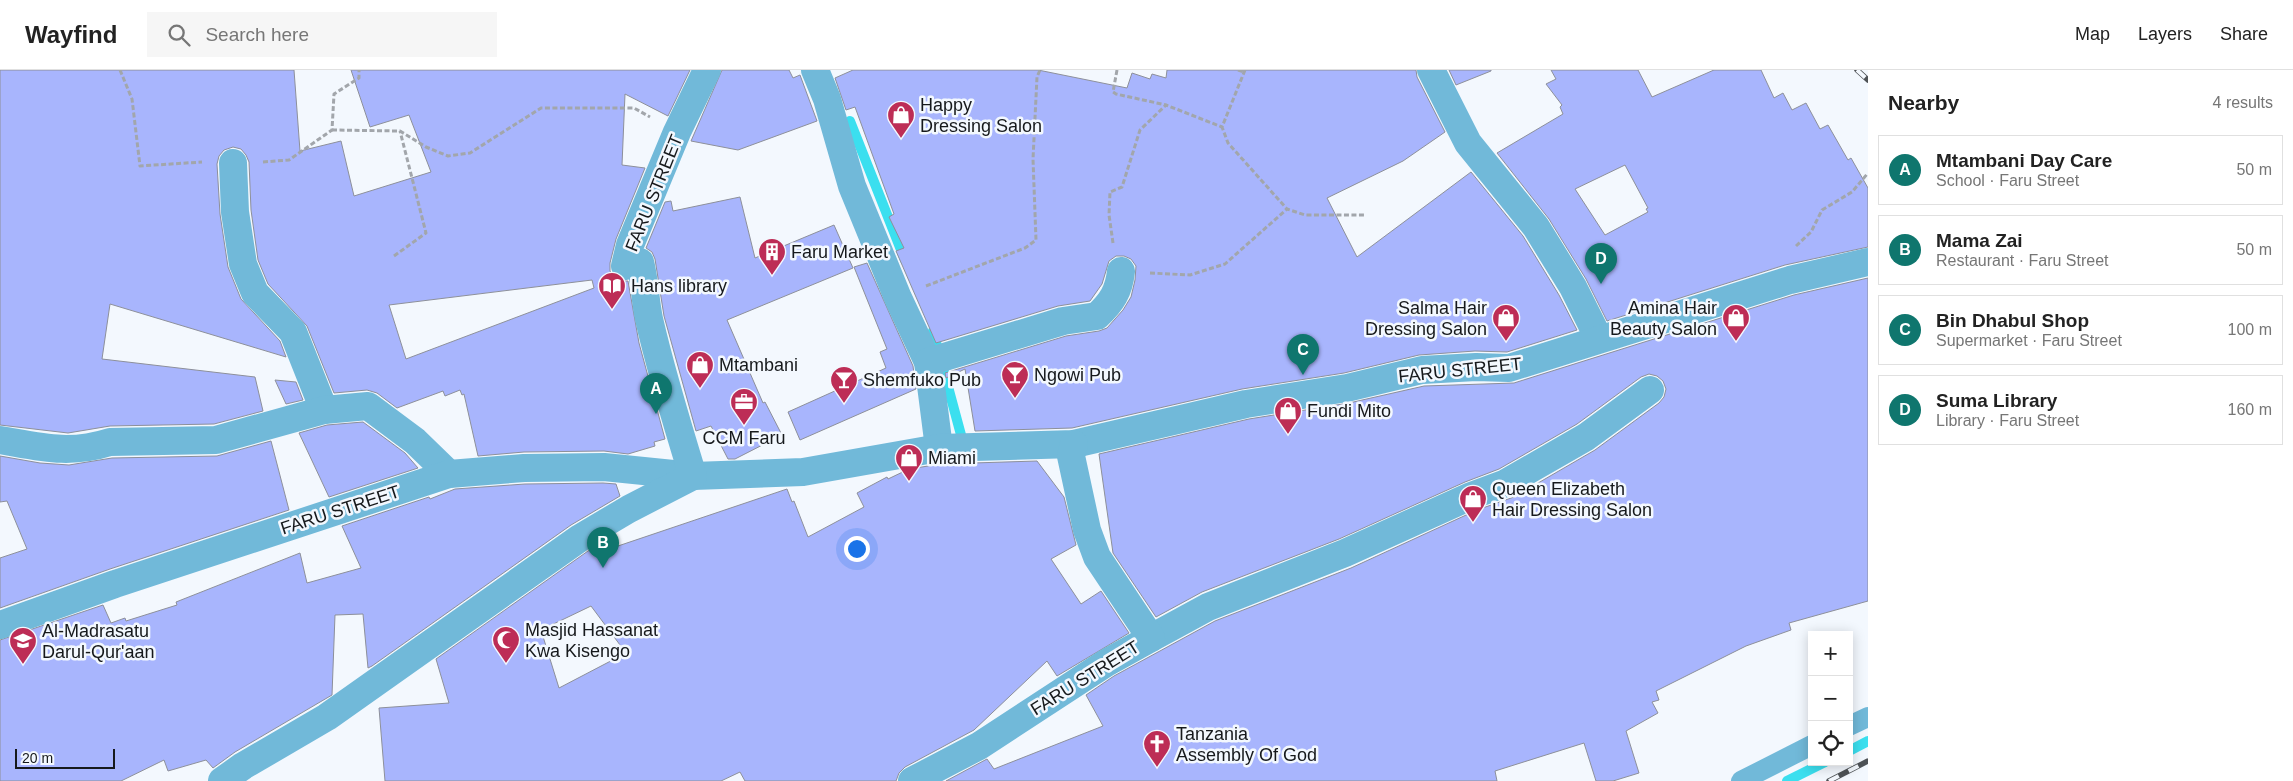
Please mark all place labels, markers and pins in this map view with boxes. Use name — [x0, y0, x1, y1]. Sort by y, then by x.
place label: Happy Dressing Salon — [920, 95, 1042, 136]
shop icon: Happy Dressing Salon — [886, 100, 916, 139]
building icon: Faru Market — [757, 237, 787, 276]
place label: Faru Market — [791, 242, 888, 262]
pin: D — [1585, 243, 1617, 284]
library icon: Hans library — [597, 271, 627, 310]
place label: Hans library — [631, 276, 727, 296]
place label: Salma Hair Dressing Salon — [1365, 298, 1487, 339]
place label: Amina Hair Beauty Salon — [1610, 298, 1717, 339]
shop icon: Salma Hair Dressing Salon — [1491, 303, 1521, 342]
shop icon: Amina Hair Beauty Salon — [1721, 303, 1751, 342]
pin: C — [1287, 334, 1319, 375]
shop icon: Mtambani — [685, 350, 715, 389]
place label: Mtambani — [719, 355, 798, 375]
bar icon: Ngowi Pub — [1000, 360, 1030, 399]
bar icon: Shemfuko Pub — [829, 365, 859, 404]
place label: Ngowi Pub — [1034, 365, 1121, 385]
place label: Shemfuko Pub — [863, 370, 981, 390]
pin: A — [640, 373, 672, 414]
office icon: CCM Faru — [729, 387, 759, 426]
shop icon: Fundi Mito — [1273, 396, 1303, 435]
place label: Fundi Mito — [1307, 401, 1391, 421]
place label: CCM Faru — [702, 428, 786, 448]
shop icon: Miami — [894, 443, 924, 482]
place label: Miami — [928, 448, 976, 468]
place label: Queen Elizabeth Hair Dressing Salon — [1492, 479, 1652, 520]
shop icon: Queen Elizabeth Hair Dressing Salon — [1458, 484, 1488, 523]
pin: B — [587, 527, 619, 568]
place label: Masjid Hassanat Kwa Kisengo — [525, 620, 658, 661]
place label: Al-Madrasatu Darul-Qur'aan — [42, 621, 154, 662]
mosque icon: Masjid Hassanat Kwa Kisengo — [491, 625, 521, 664]
school or university icon: Al-Madrasatu Darul-Qur'aan — [8, 626, 38, 665]
place label: Tanzania Assembly Of God — [1176, 724, 1317, 765]
church icon: Tanzania Assembly Of God — [1142, 729, 1172, 768]

